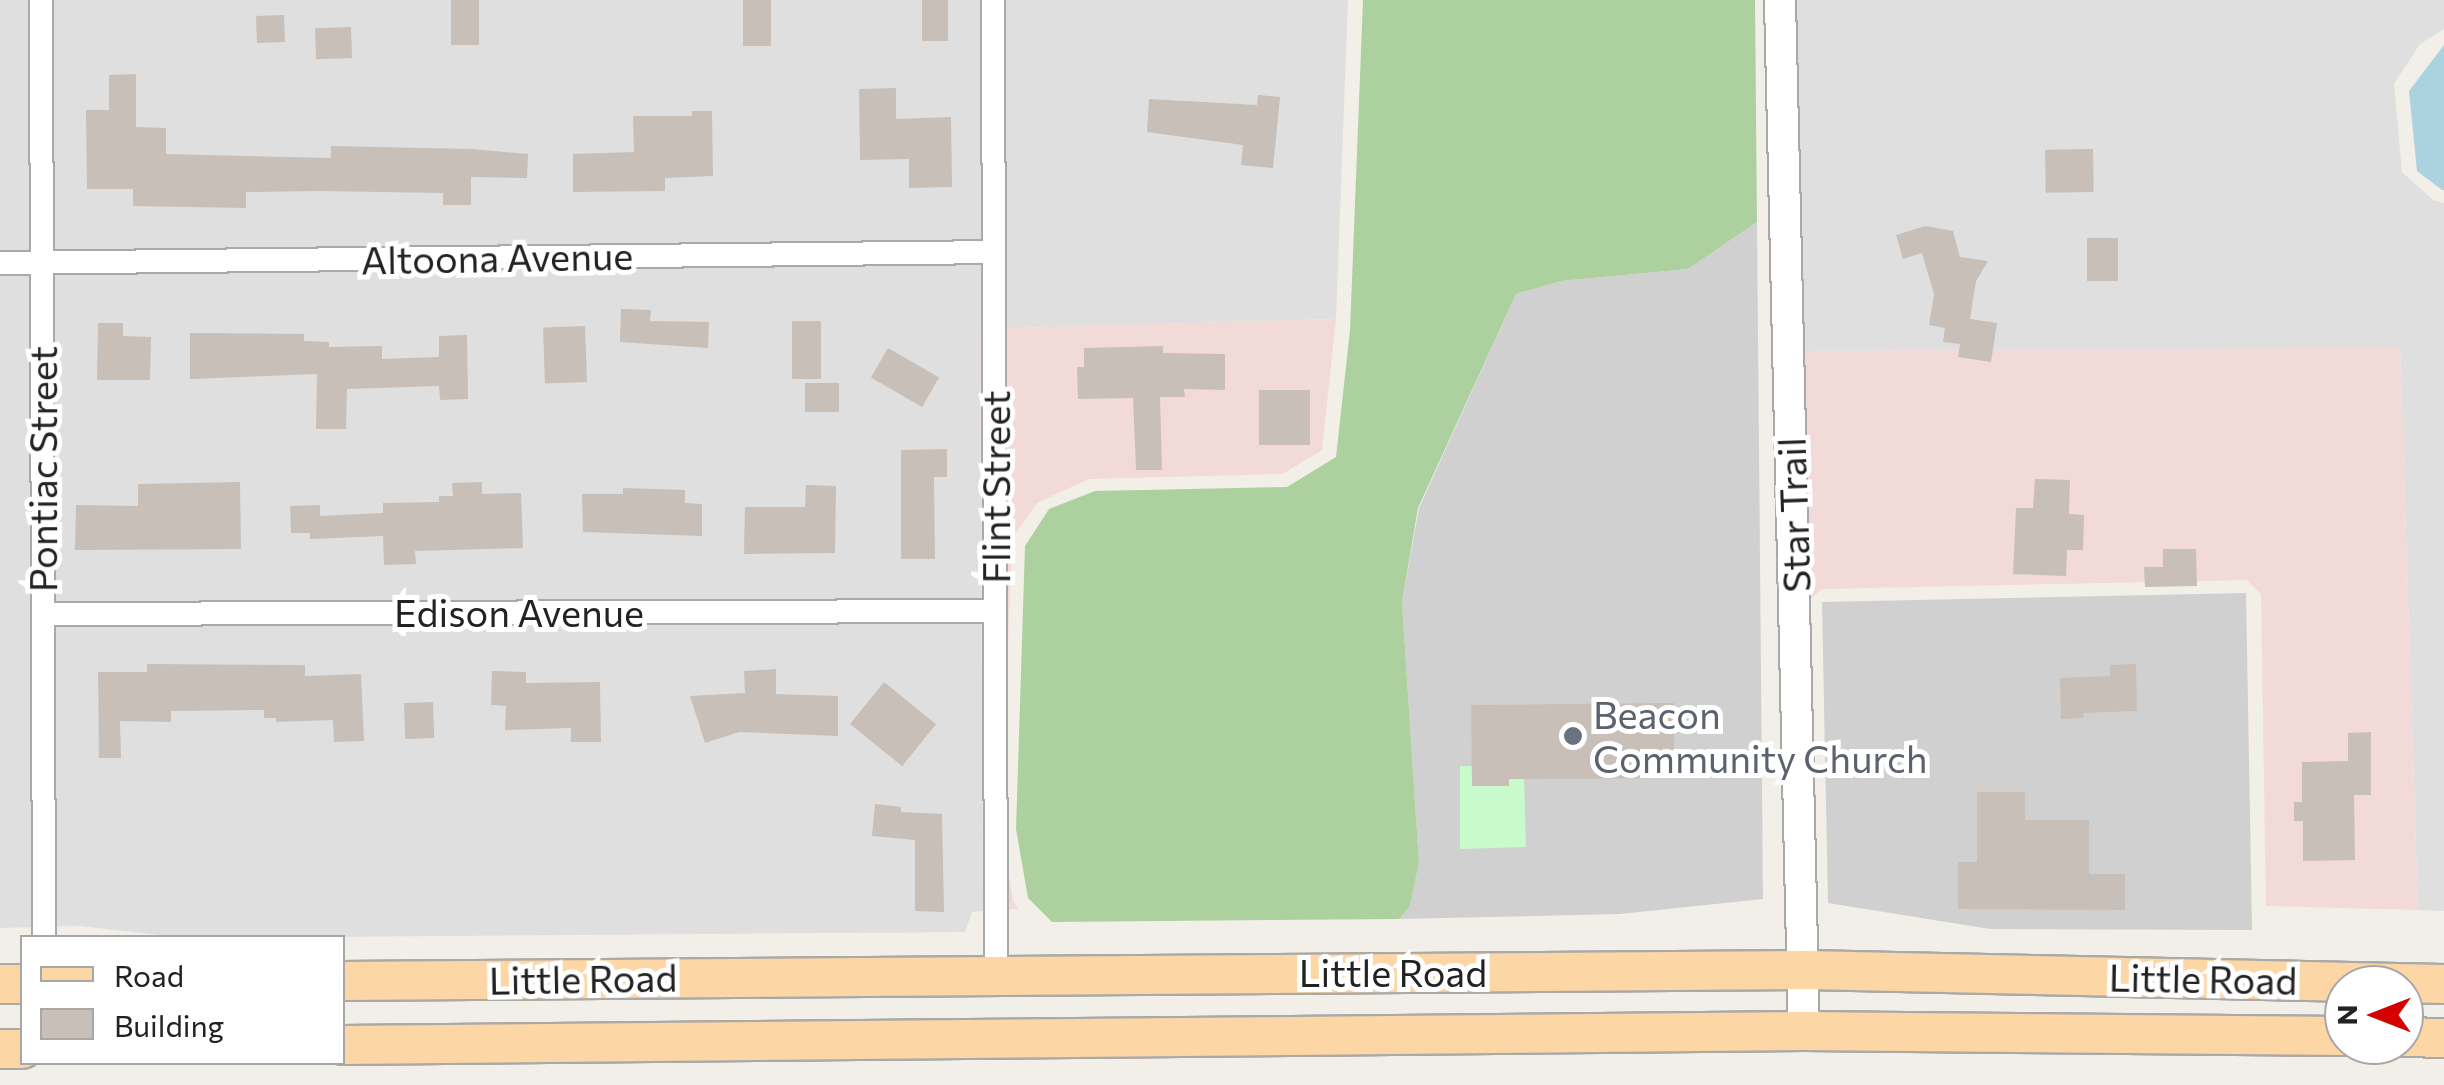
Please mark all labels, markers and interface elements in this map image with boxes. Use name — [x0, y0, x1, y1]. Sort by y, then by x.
street label: Altoona Avenue — [361, 232, 633, 282]
street label: Pontiac Street — [19, 346, 65, 592]
street label: Flint Street — [972, 390, 1018, 584]
street label: Star Trail — [1768, 437, 1818, 593]
street label: Edison Avenue — [394, 589, 644, 635]
place label: Beacon Community Church — [1593, 691, 1927, 781]
marker: Beacon Community Church — [1562, 725, 1584, 747]
legend — [20, 935, 345, 1065]
street label: Little Road — [1299, 949, 1487, 995]
street label: Little Road — [488, 954, 678, 1002]
street label: Little Road — [2108, 954, 2298, 1002]
text: Road — [114, 956, 184, 993]
north arrow — [2324, 965, 2424, 1065]
text: N — [2329, 1005, 2363, 1026]
text: Building — [114, 1006, 224, 1043]

